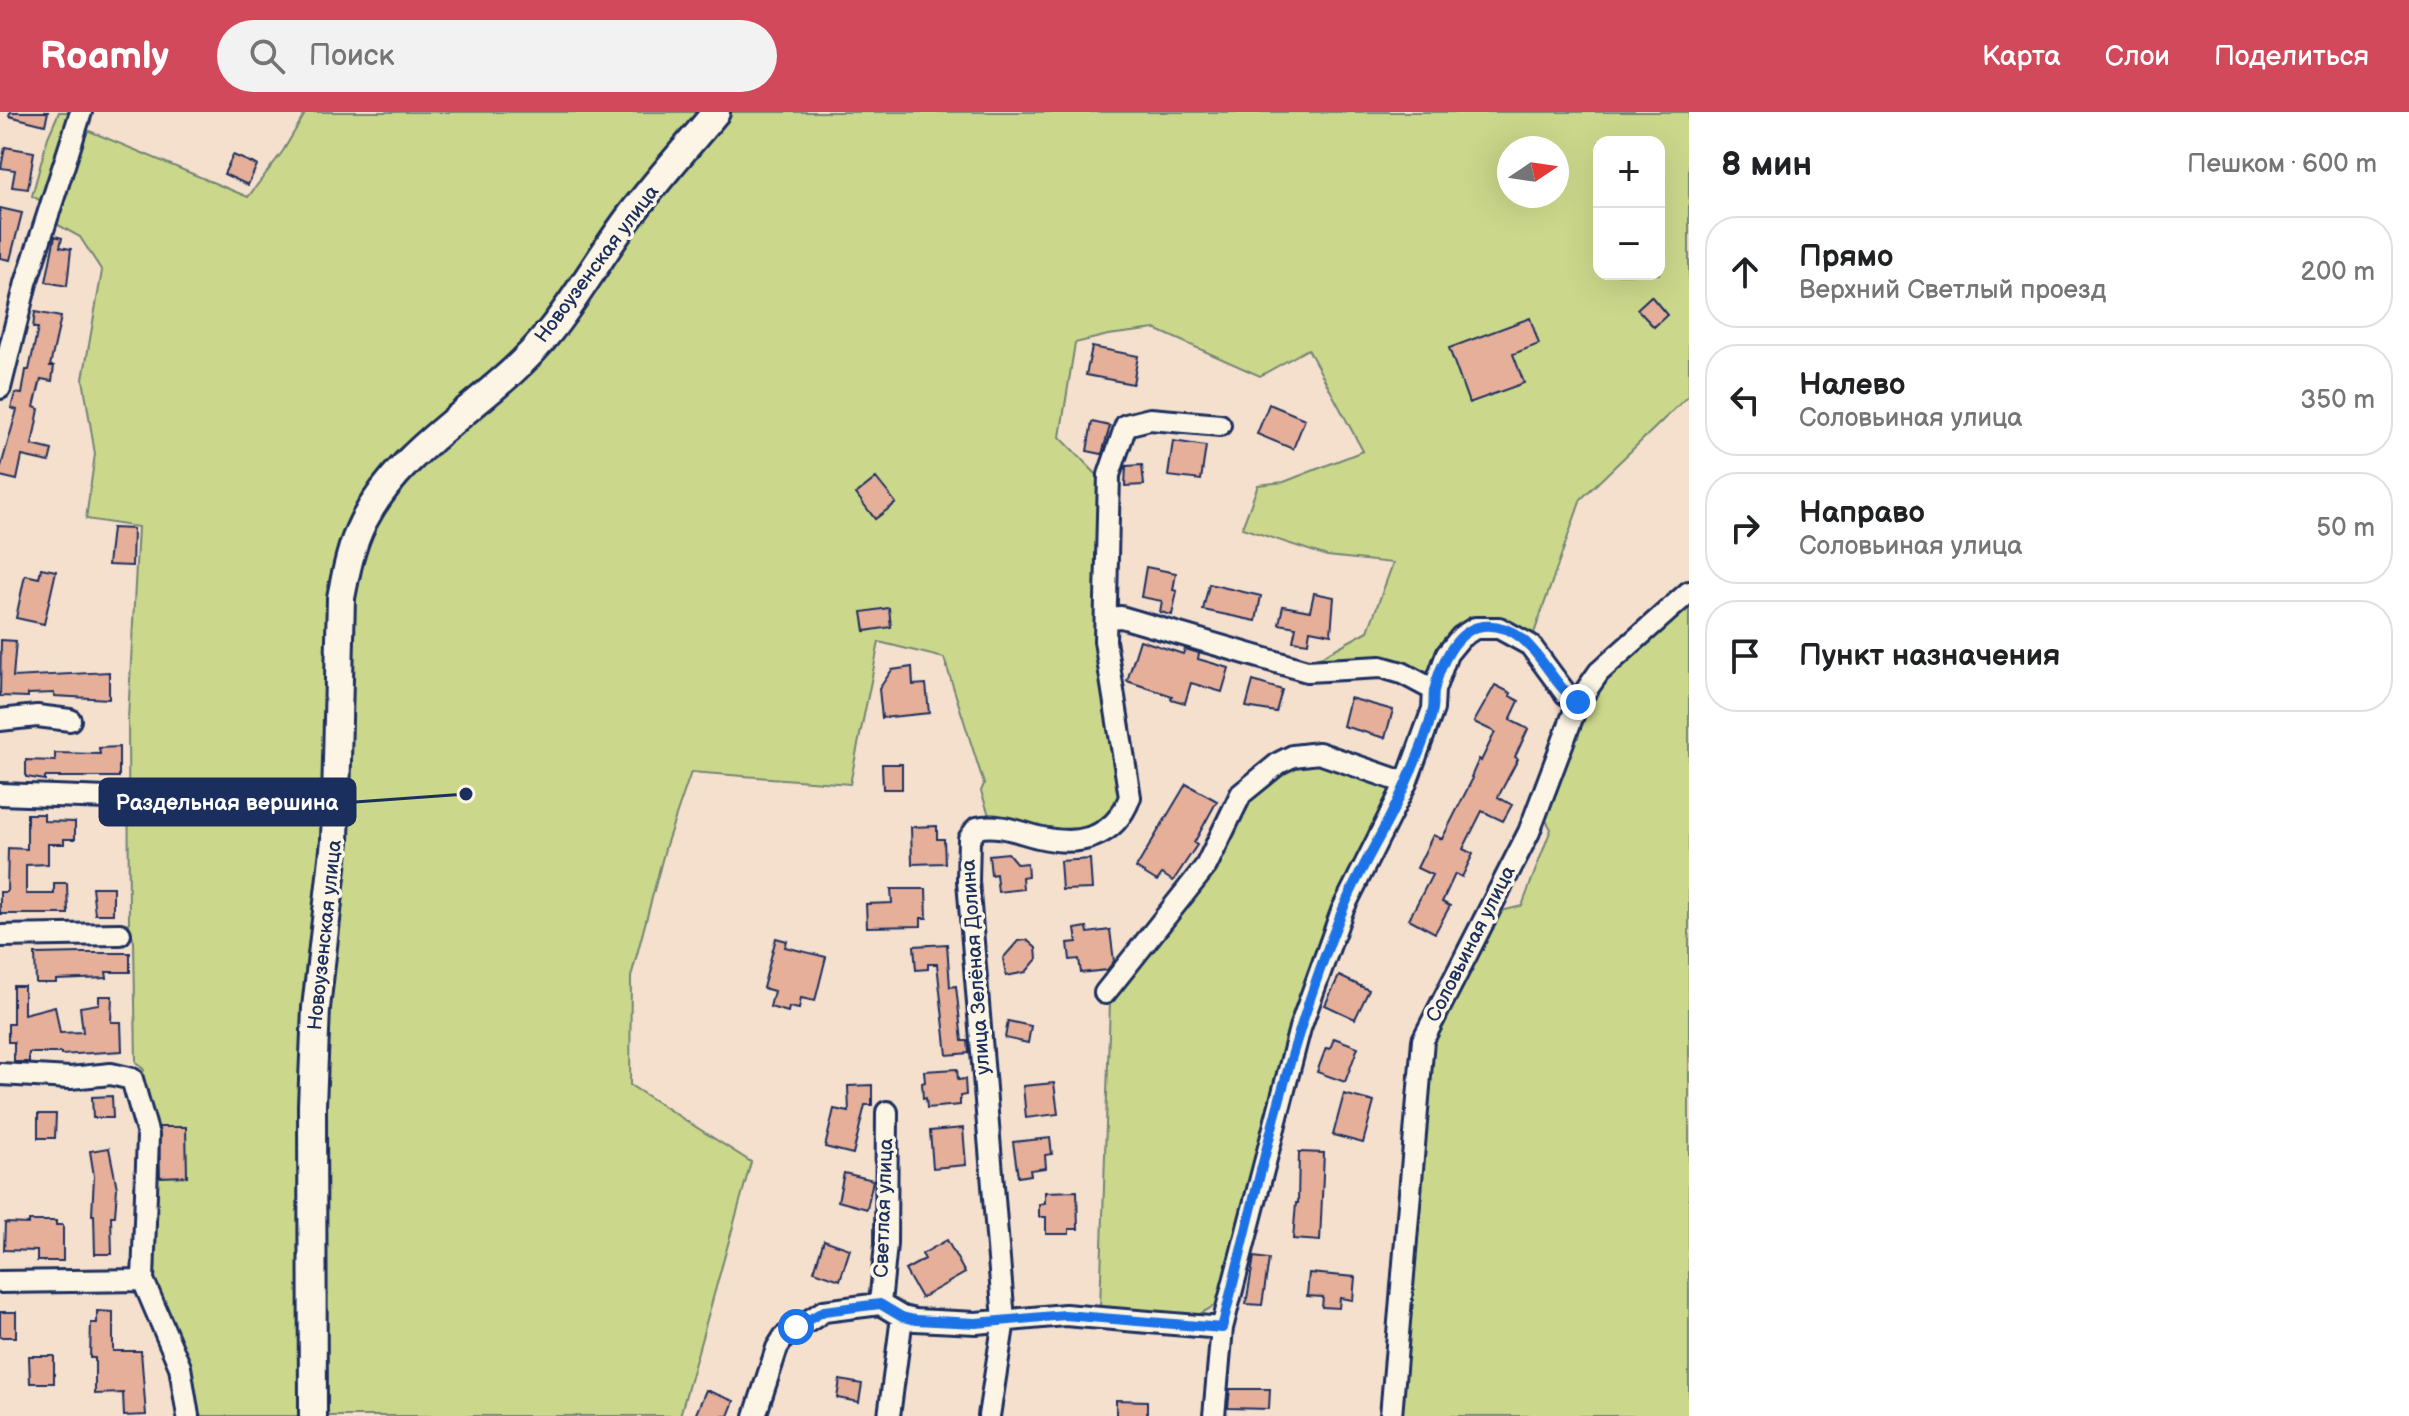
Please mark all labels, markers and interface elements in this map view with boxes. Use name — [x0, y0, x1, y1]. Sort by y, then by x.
search box — [217, 20, 777, 92]
text: Roamly — [40, 34, 169, 79]
icon: search — [245, 34, 289, 78]
text: Поиск — [309, 38, 394, 74]
text: Карта — [1982, 40, 2061, 73]
text: Слои — [2105, 40, 2170, 73]
text: Поделиться — [2214, 40, 2369, 73]
north arrow — [1497, 136, 1569, 208]
map controls — [1593, 136, 1665, 280]
button: + — [1593, 136, 1665, 208]
text: 8 мин — [1721, 144, 1812, 185]
text: Пешком · 600 m — [2187, 149, 2377, 180]
street label: Новоузенская улица — [530, 180, 664, 348]
button: − — [1593, 208, 1665, 280]
text: Прямо — [1799, 239, 1893, 275]
icon: ahead — [1723, 250, 1767, 294]
text: 200 m — [2301, 257, 2375, 288]
text: Верхний Светлый проезд — [1799, 275, 2106, 306]
text: Налево — [1799, 367, 1905, 403]
icon: left — [1723, 378, 1767, 422]
text: 350 m — [2300, 385, 2375, 416]
text: Соловьиная улица — [1799, 403, 2023, 434]
text: Направо — [1799, 495, 1925, 531]
icon: right — [1723, 506, 1767, 550]
text: 50 m — [2316, 513, 2375, 544]
text: Соловьиная улица — [1799, 531, 2023, 562]
icon: arrive — [1723, 634, 1767, 678]
text: Пункт назначения — [1799, 638, 2060, 674]
route end — [1560, 684, 1596, 720]
callout: Раздельная вершина — [100, 779, 355, 825]
text: Раздельная вершина — [116, 790, 339, 817]
street label: Новоузенская улица — [303, 838, 347, 1031]
street label: улица Зелёная Долина — [956, 858, 995, 1075]
street label: Соловьиная улица — [1421, 862, 1521, 1026]
street label: Светлая улица — [870, 1138, 898, 1278]
route start — [778, 1309, 814, 1345]

